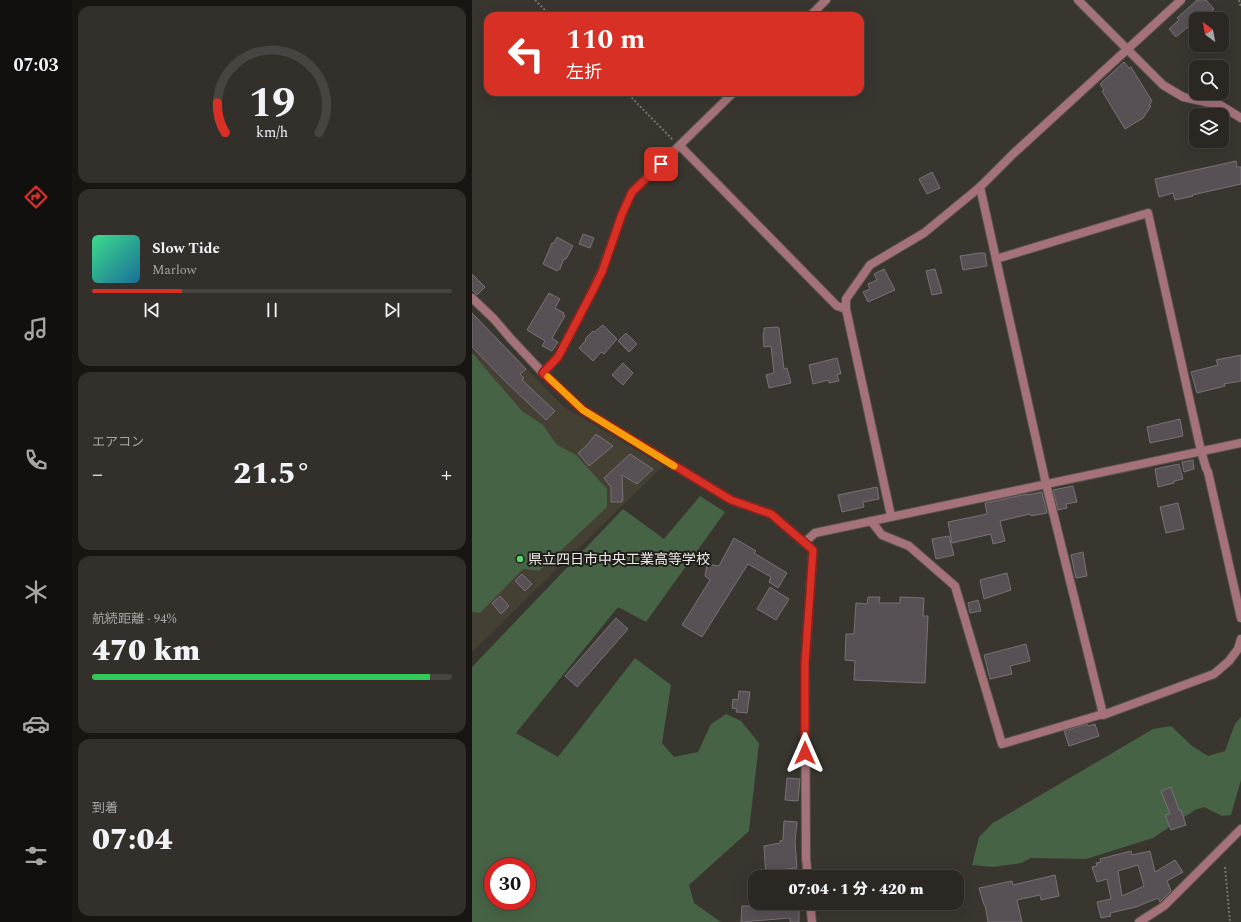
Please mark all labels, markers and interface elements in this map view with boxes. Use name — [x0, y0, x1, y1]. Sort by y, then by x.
north arrow — [1189, 12, 1229, 52]
map controls — [1189, 12, 1229, 148]
text: 110 m — [566, 18, 645, 61]
icon: left — [500, 28, 552, 80]
text: 07:03 — [13, 52, 59, 79]
text: 左折 — [566, 59, 602, 86]
button: search — [1189, 60, 1229, 100]
text: 19 — [249, 71, 295, 134]
button: layers — [1189, 108, 1229, 148]
text: km/h — [256, 121, 288, 143]
pin — [644, 147, 678, 181]
icon: arrive — [650, 153, 672, 175]
icon: directions — [22, 183, 50, 211]
text: Slow Tide — [152, 237, 220, 260]
text: Marlow — [152, 260, 197, 280]
icon: previous — [141, 299, 163, 321]
icon: pause — [261, 299, 283, 321]
icon: next — [381, 299, 403, 321]
icon: music — [22, 315, 50, 343]
text: エアコン — [92, 432, 144, 452]
icon: phone — [22, 446, 50, 474]
text: 21.5° — [233, 451, 311, 497]
text: − — [92, 458, 103, 491]
text: + — [441, 458, 452, 491]
place label: 県立四日市中央工業高等学校 — [528, 549, 710, 570]
marker: 県立四日市中央工業高等学校 — [515, 554, 525, 564]
icon: climate — [22, 578, 50, 606]
text: 航続距離 · 94% — [92, 609, 177, 629]
text: 470 km — [92, 628, 200, 674]
icon: car — [22, 710, 50, 738]
position arrow — [784, 732, 826, 774]
text: 到着 — [92, 798, 118, 818]
text: 07:04 — [92, 817, 172, 863]
icon: filters — [22, 842, 50, 870]
speed limit sign: 30 — [484, 858, 536, 910]
text: 07:04 · 1 分 · 420 m — [788, 878, 924, 901]

